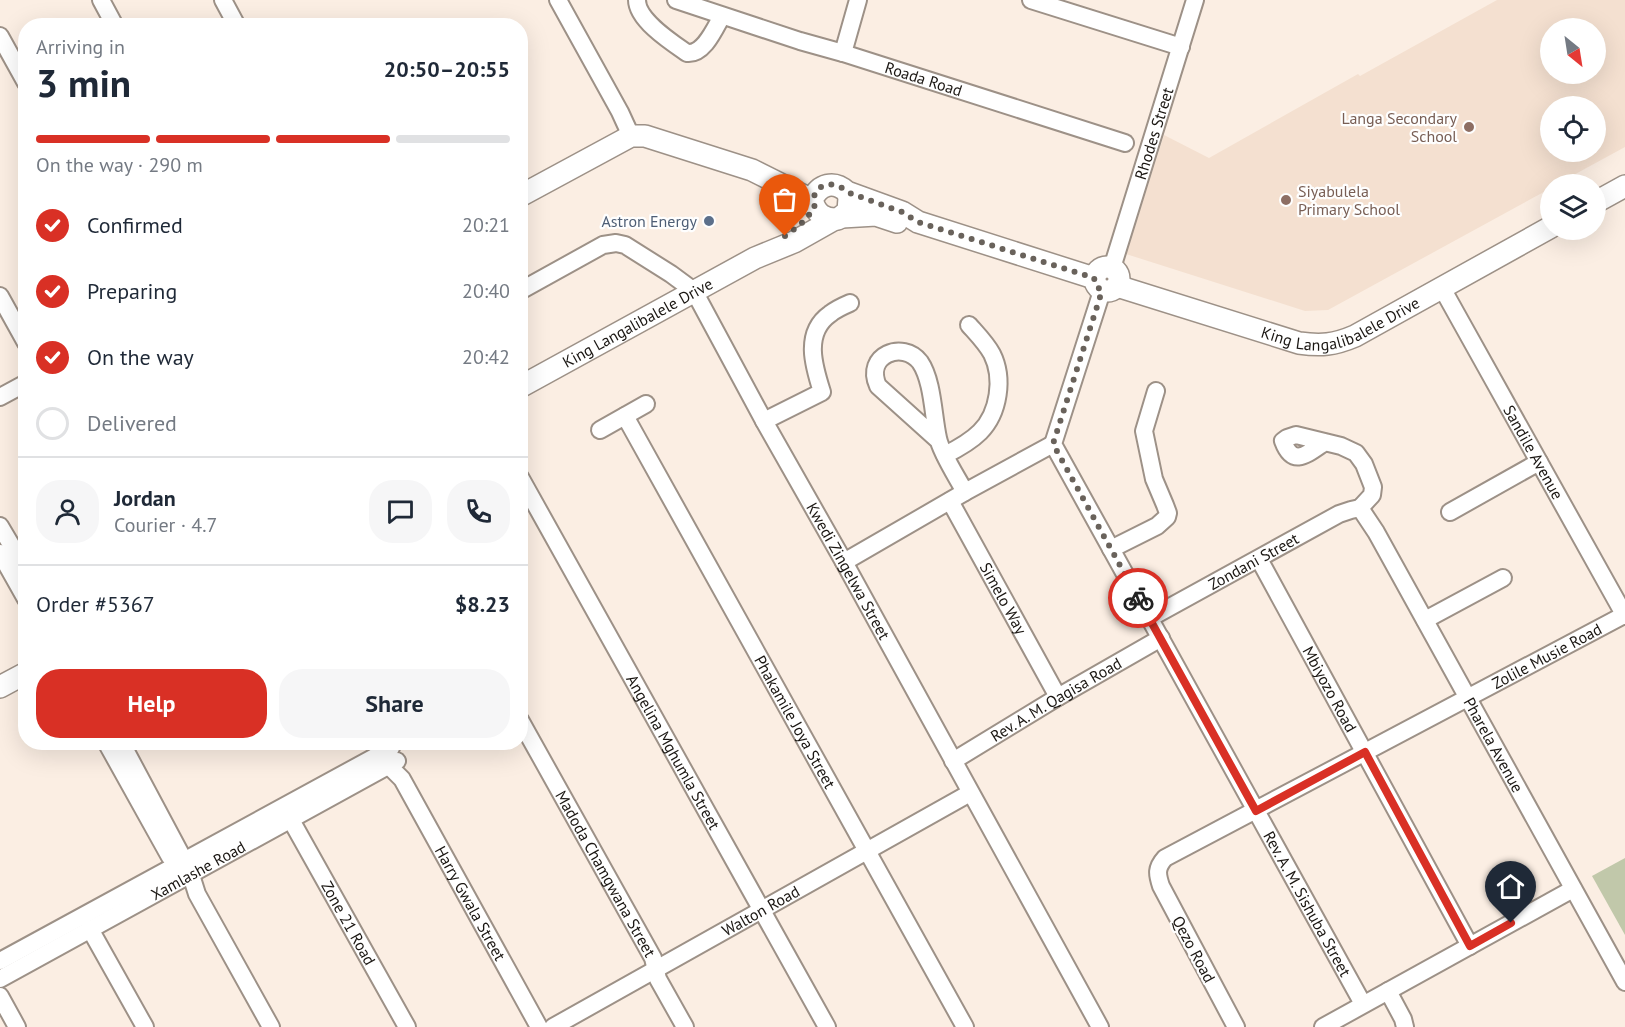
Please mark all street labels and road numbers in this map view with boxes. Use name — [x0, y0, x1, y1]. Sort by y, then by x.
street label: Roada Road — [883, 57, 965, 100]
street label: Rhodes Street — [1130, 84, 1178, 182]
street label: King Langalibalele Drive — [559, 273, 716, 372]
street label: King Langalibalele Drive — [1259, 292, 1423, 355]
street label: Sandile Avenue — [1499, 402, 1568, 503]
street label: Kwedi Zingelwa Street — [802, 499, 895, 643]
street label: Zondani Street — [1205, 528, 1303, 594]
street label: Simelo Way — [976, 559, 1032, 638]
street label: Zolile Musie Road — [1489, 619, 1605, 693]
street label: Mbiyozo Road — [1298, 643, 1361, 735]
street label: Phakamile Joya Street — [750, 652, 841, 792]
street label: Rev. A. M. Qagisa Road — [987, 653, 1125, 746]
street label: Angelina Mghumla Street — [622, 671, 725, 834]
street label: Pharela Avenue — [1459, 694, 1528, 796]
street label: Madoda Chamgwana Street — [551, 787, 661, 961]
street label: Rev. A. M. Sishuba Street — [1259, 827, 1356, 980]
street label: Xamlashe Road — [147, 836, 249, 904]
street label: Harry Gwala Street — [431, 842, 511, 965]
street label: Zone 21 Road — [317, 877, 380, 969]
street label: Walton Road — [718, 881, 803, 940]
street label: Qezo Road — [1168, 912, 1220, 986]

